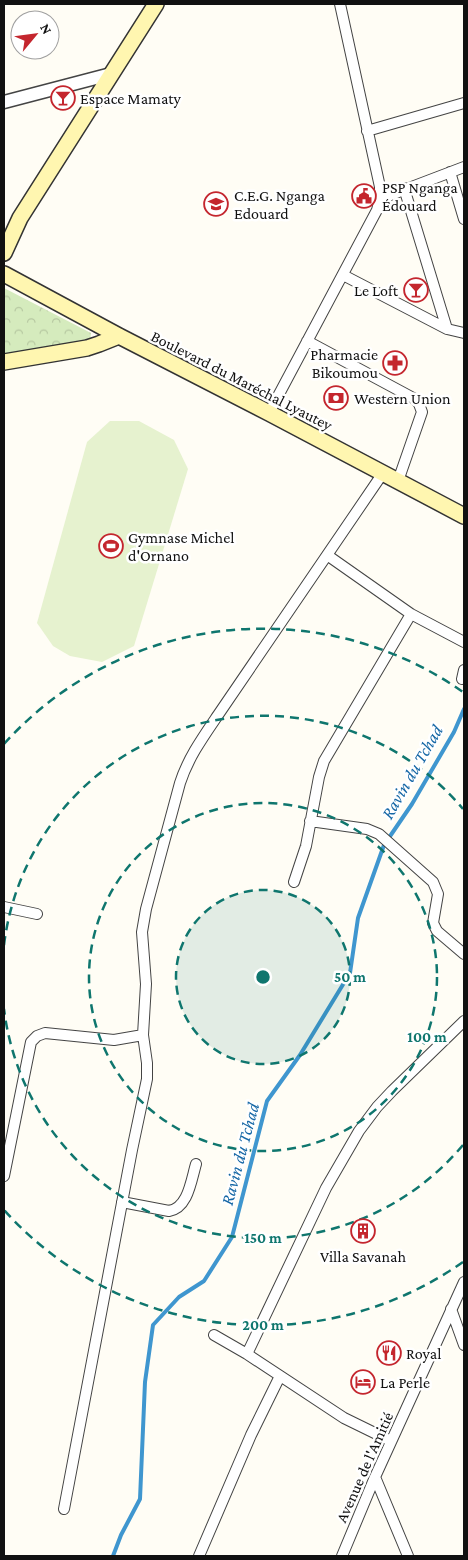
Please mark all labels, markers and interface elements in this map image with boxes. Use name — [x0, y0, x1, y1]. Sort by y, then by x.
north arrow — [10, 10, 60, 60]
text: N — [37, 21, 56, 37]
bar icon: Espace Mamaty — [50, 85, 76, 111]
place label: Espace Mamaty — [80, 90, 182, 108]
place label: PSP Nganga Édouard — [382, 179, 458, 214]
public building icon: PSP Nganga Édouard — [351, 183, 377, 209]
place label: C.E.G. Nganga Edouard — [234, 187, 325, 222]
school or university icon: C.E.G. Nganga Edouard — [203, 191, 229, 217]
bar icon: Le Loft — [403, 277, 429, 303]
place label: Le Loft — [354, 282, 399, 299]
street label: Boulevard du Maréchal Lyautey — [148, 327, 336, 435]
place label: Pharmacie Bikoumou — [310, 346, 379, 381]
pharmacy icon: Pharmacie Bikoumou — [382, 350, 408, 376]
bank icon: Western Union — [323, 385, 349, 411]
place label: Western Union — [354, 390, 451, 407]
place label: Gymnase Michel d'Ornano — [128, 529, 234, 564]
sports icon: Gymnase Michel d'Ornano — [98, 533, 124, 559]
water label: Ravin du Tchad — [377, 721, 447, 822]
centre of rings — [254, 968, 272, 986]
text: 50 m — [334, 969, 366, 985]
text: 100 m — [407, 1029, 447, 1045]
water label: Ravin du Tchad — [217, 1100, 263, 1207]
building icon: Villa Savanah — [350, 1218, 376, 1244]
text: 150 m — [244, 1230, 282, 1246]
place label: Villa Savanah — [320, 1248, 406, 1265]
text: 200 m — [242, 1317, 284, 1333]
restaurant icon: Royal — [376, 1340, 402, 1366]
place label: Royal — [406, 1345, 441, 1363]
hotel icon: La Perle — [350, 1369, 376, 1395]
place label: La Perle — [380, 1374, 430, 1391]
street label: Avenue de l'Amitié — [332, 1409, 396, 1525]

